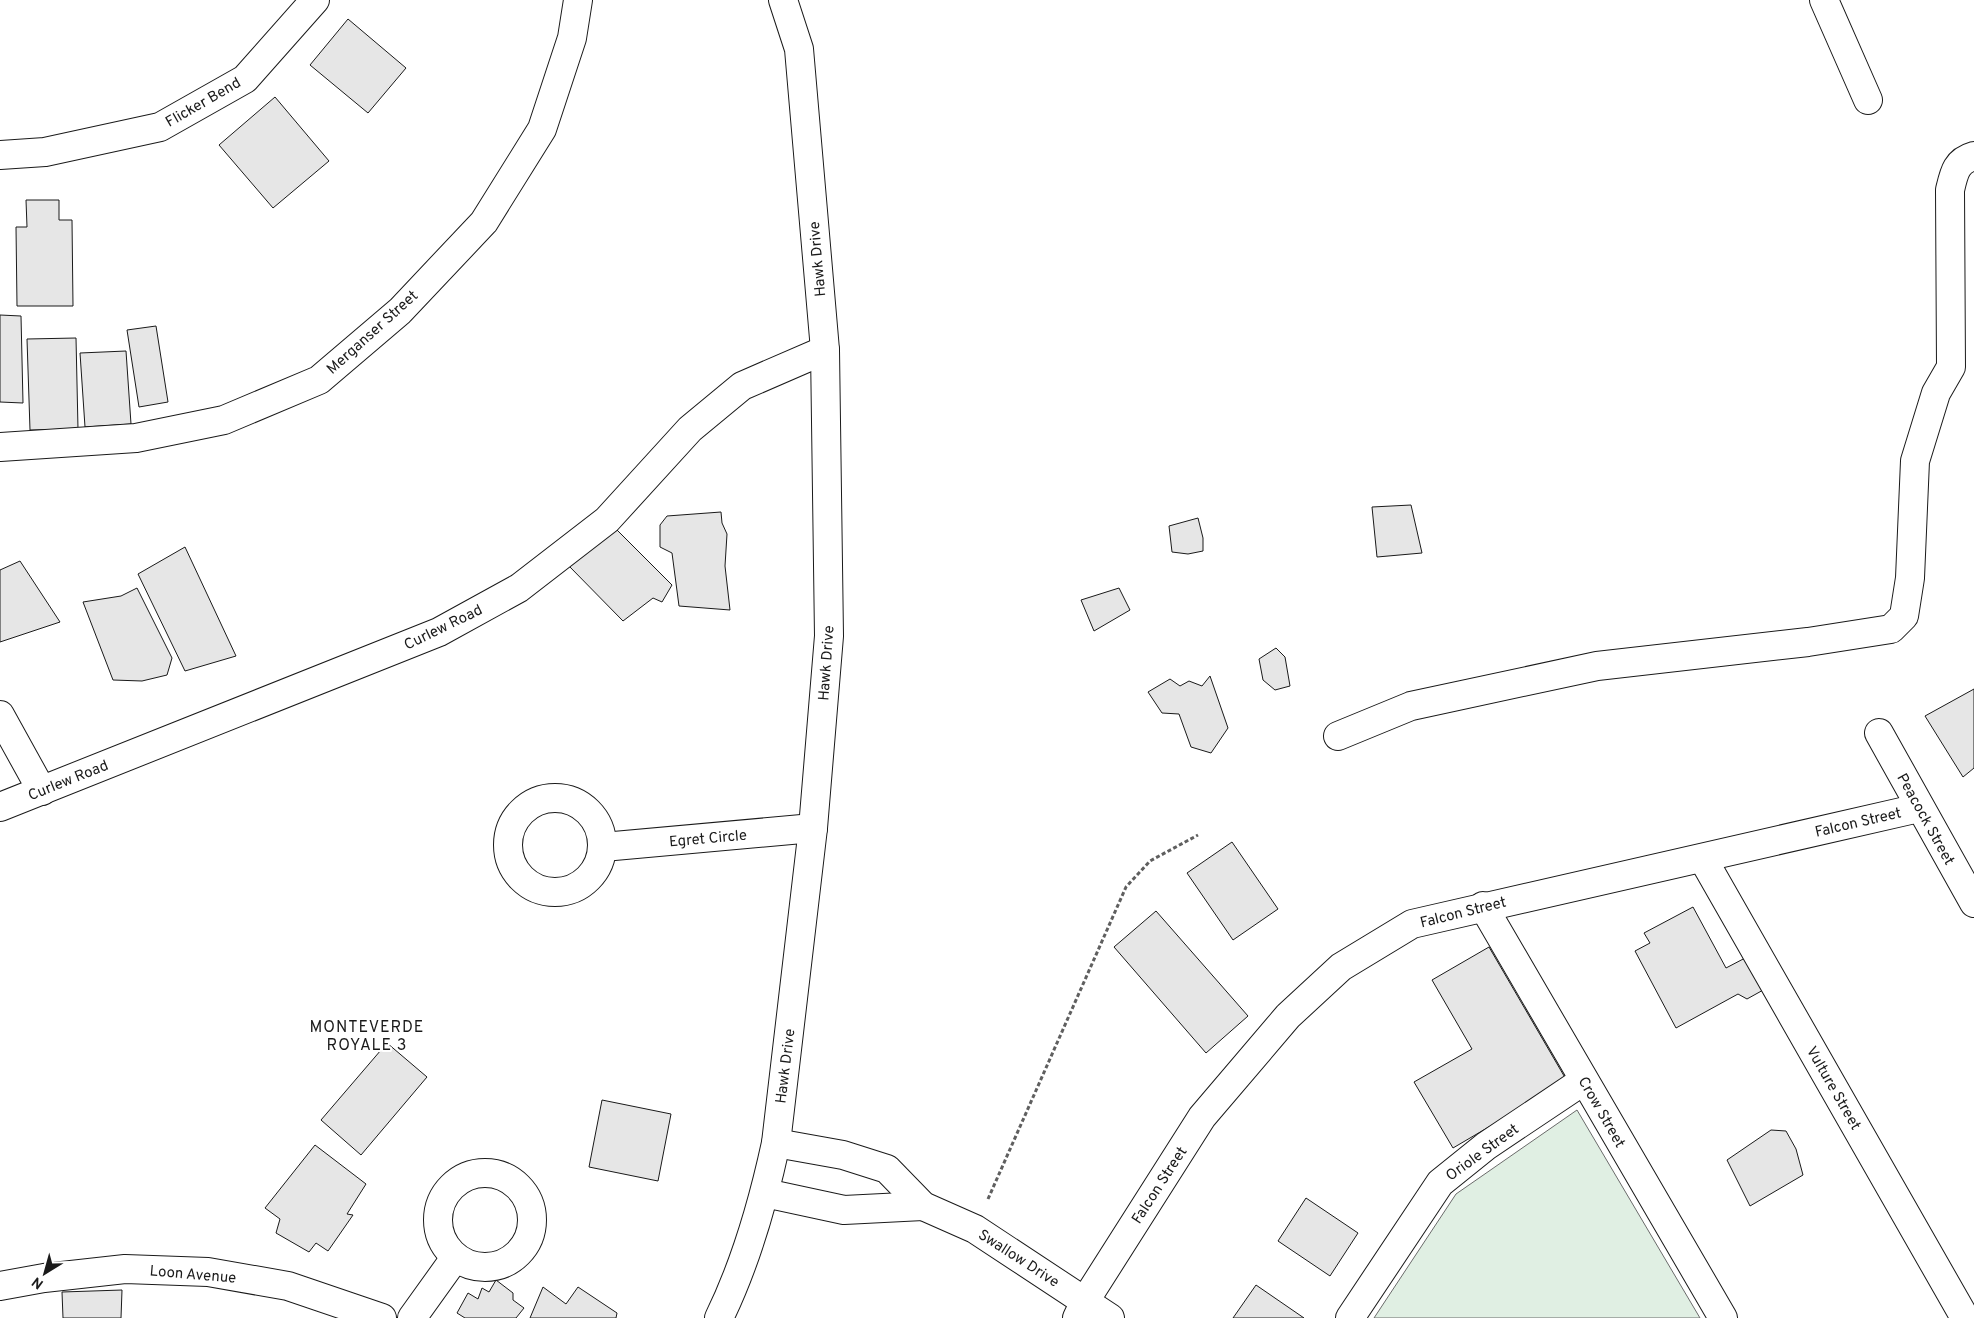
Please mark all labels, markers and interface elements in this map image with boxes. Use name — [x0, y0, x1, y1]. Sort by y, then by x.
street label: Flicker Bend — [163, 74, 245, 133]
street label: Hawk Drive — [806, 220, 831, 297]
street label: Merganser Street — [323, 287, 423, 379]
street label: Curlew Road — [401, 601, 486, 655]
street label: Hawk Drive — [815, 625, 840, 701]
street label: Curlew Road — [26, 757, 111, 806]
street label: Peacock Street — [1892, 770, 1958, 869]
street label: Falcon Street — [1813, 804, 1903, 843]
street label: Egret Circle — [668, 827, 748, 852]
street label: Falcon Street — [1418, 894, 1508, 933]
district label: MONTEVERDE ROYALE 3 — [310, 1018, 424, 1056]
street label: Hawk Drive — [772, 1028, 801, 1105]
street label: Vulture Street — [1801, 1044, 1864, 1134]
street label: Crow Street — [1573, 1074, 1629, 1152]
street label: Oriole Street — [1443, 1120, 1523, 1186]
street label: Falcon Street — [1128, 1144, 1192, 1228]
street label: Swallow Drive — [974, 1226, 1062, 1292]
north arrow — [20, 1248, 70, 1298]
street label: Loon Avenue — [149, 1262, 237, 1289]
text: N — [29, 1272, 47, 1292]

